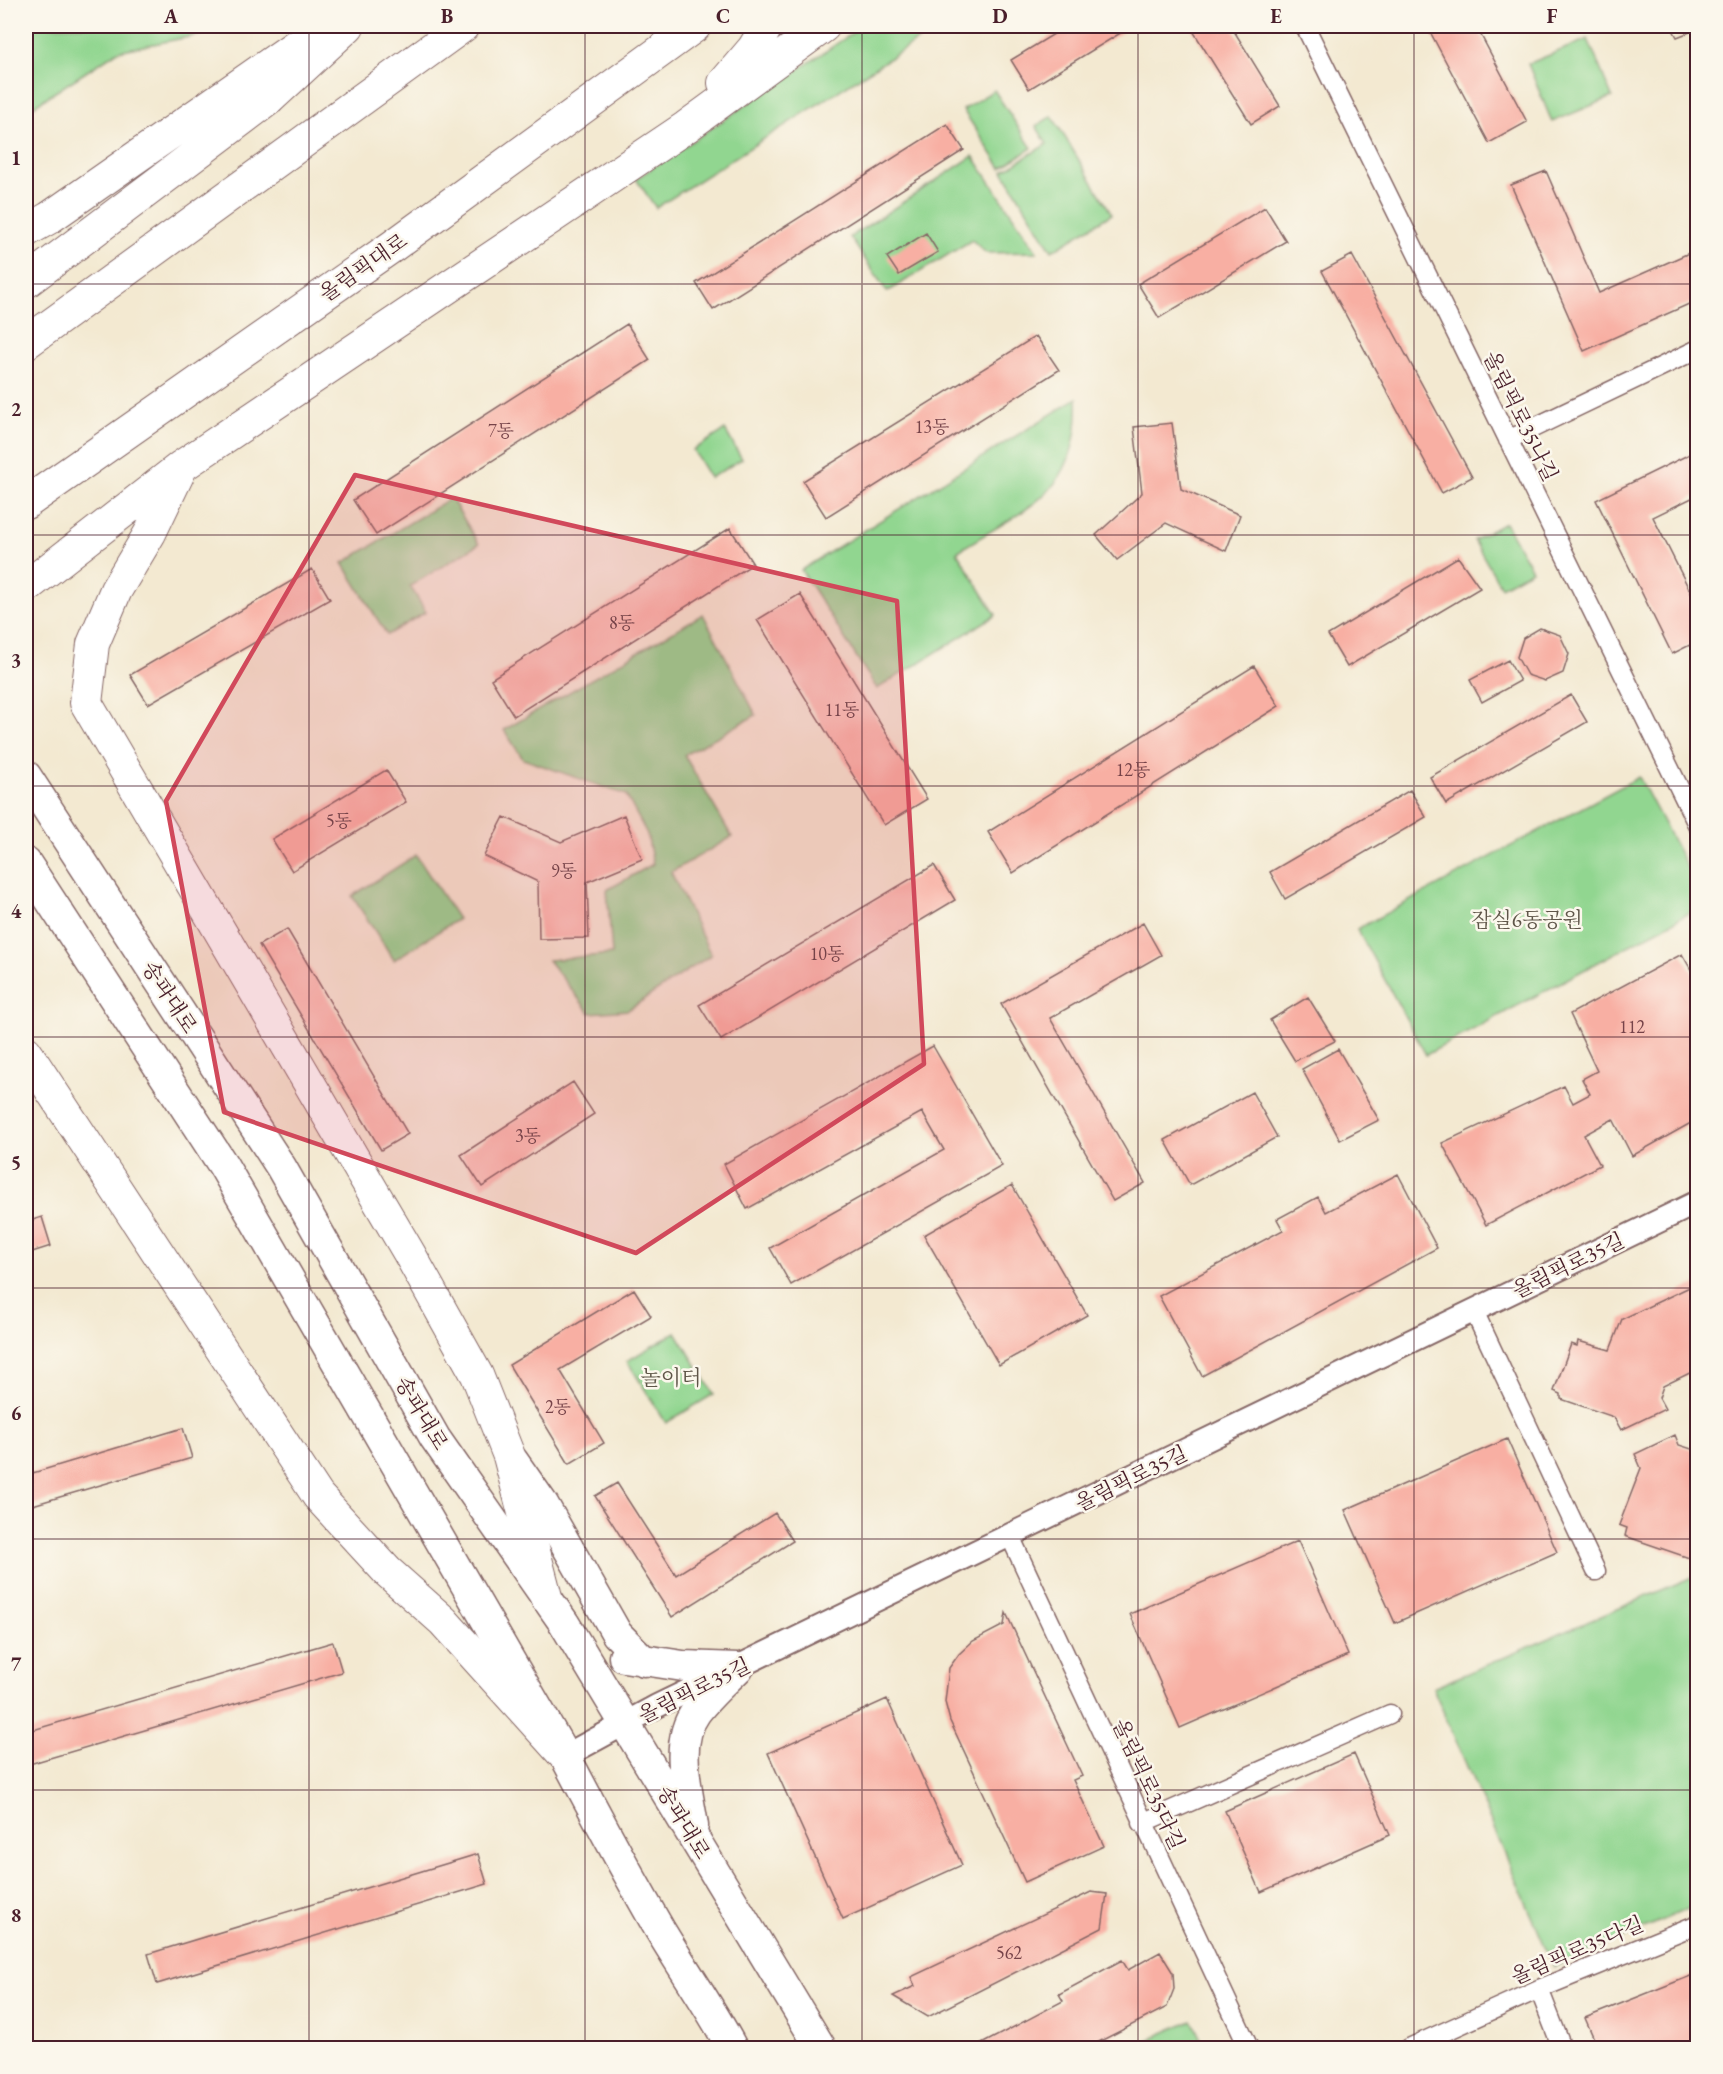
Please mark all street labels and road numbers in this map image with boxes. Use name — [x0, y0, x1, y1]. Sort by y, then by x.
street label: 올림픽대로 — [314, 227, 412, 307]
street label: 올림픽로35나길 — [1478, 346, 1564, 486]
street label: 송파대로 — [137, 956, 203, 1038]
street label: 올림픽로35길 — [1507, 1226, 1629, 1304]
street label: 송파대로 — [390, 1371, 454, 1455]
street label: 올림픽로35길 — [1070, 1439, 1192, 1517]
street label: 올림픽로35길 — [633, 1651, 755, 1729]
street label: 올림픽로35다길 — [1107, 1714, 1191, 1854]
street label: 송파대로 — [652, 1780, 716, 1864]
street label: 올림픽로35다길 — [1506, 1910, 1648, 1990]

